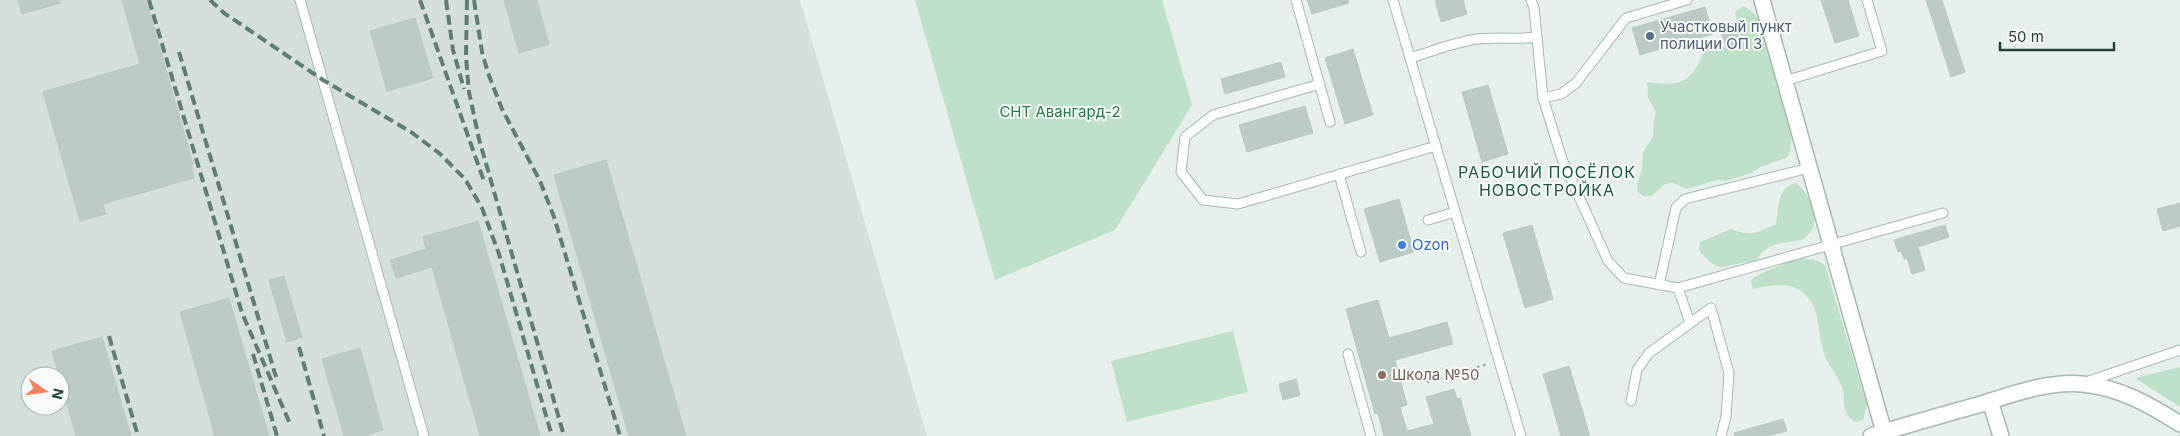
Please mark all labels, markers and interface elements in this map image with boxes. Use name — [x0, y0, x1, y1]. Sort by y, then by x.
place label: Участковый пункт полиции ОП 3 — [1660, 17, 1792, 53]
scale bar — [2000, 20, 2114, 52]
text: 50 m — [2008, 27, 2044, 46]
marker: Участковый пункт полиции ОП 3 — [1644, 30, 1656, 42]
park label: СНТ Авангард-2 — [999, 102, 1121, 121]
district label: РАБОЧИЙ ПОСЁЛОК НОВОСТРОЙКА — [1458, 162, 1636, 200]
place label: Ozon — [1412, 235, 1449, 254]
marker: Ozon — [1396, 239, 1408, 251]
place label: Школа №50 — [1392, 365, 1479, 384]
north arrow — [20, 366, 70, 416]
marker: Школа №50 — [1376, 369, 1388, 381]
text: N — [49, 387, 68, 401]

